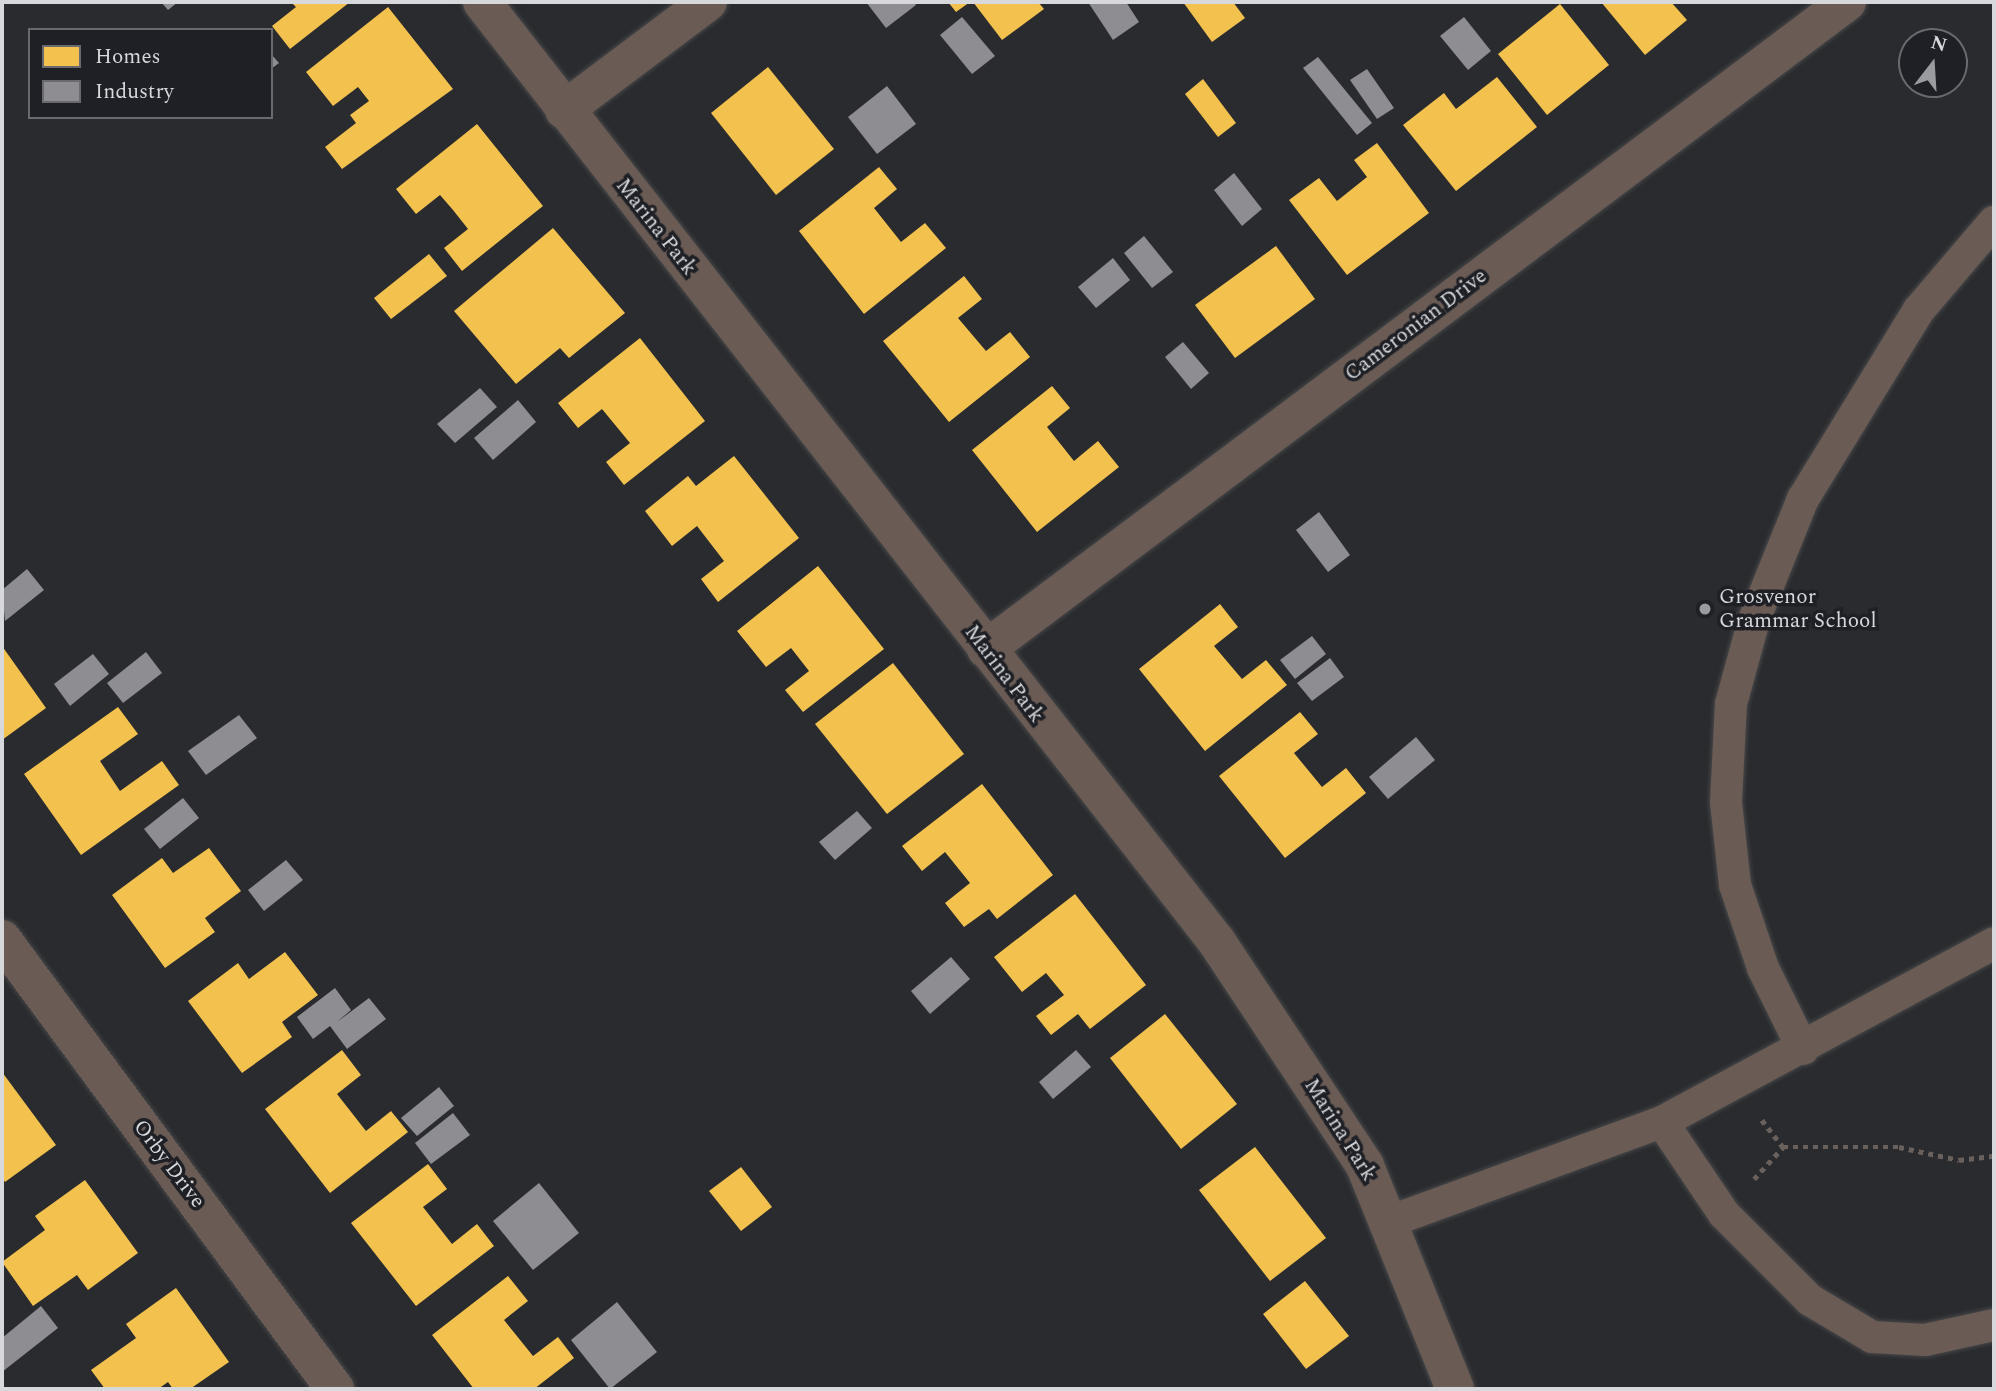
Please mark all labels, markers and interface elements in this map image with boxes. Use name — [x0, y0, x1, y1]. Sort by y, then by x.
legend — [28, 28, 273, 119]
north arrow — [1898, 28, 1968, 98]
text: N — [1927, 28, 1950, 60]
text: Homes — [95, 41, 161, 73]
text: Industry — [95, 76, 174, 108]
street label: Marina Park — [610, 173, 702, 281]
street label: Cameronian Drive — [1340, 263, 1492, 387]
place label: Grosvenor Grammar School — [1719, 584, 1877, 634]
marker: Grosvenor Grammar School — [1697, 601, 1713, 617]
street label: Marina Park — [959, 620, 1049, 728]
street label: Marina Park — [1299, 1074, 1381, 1186]
street label: Orby Drive — [128, 1115, 210, 1213]

